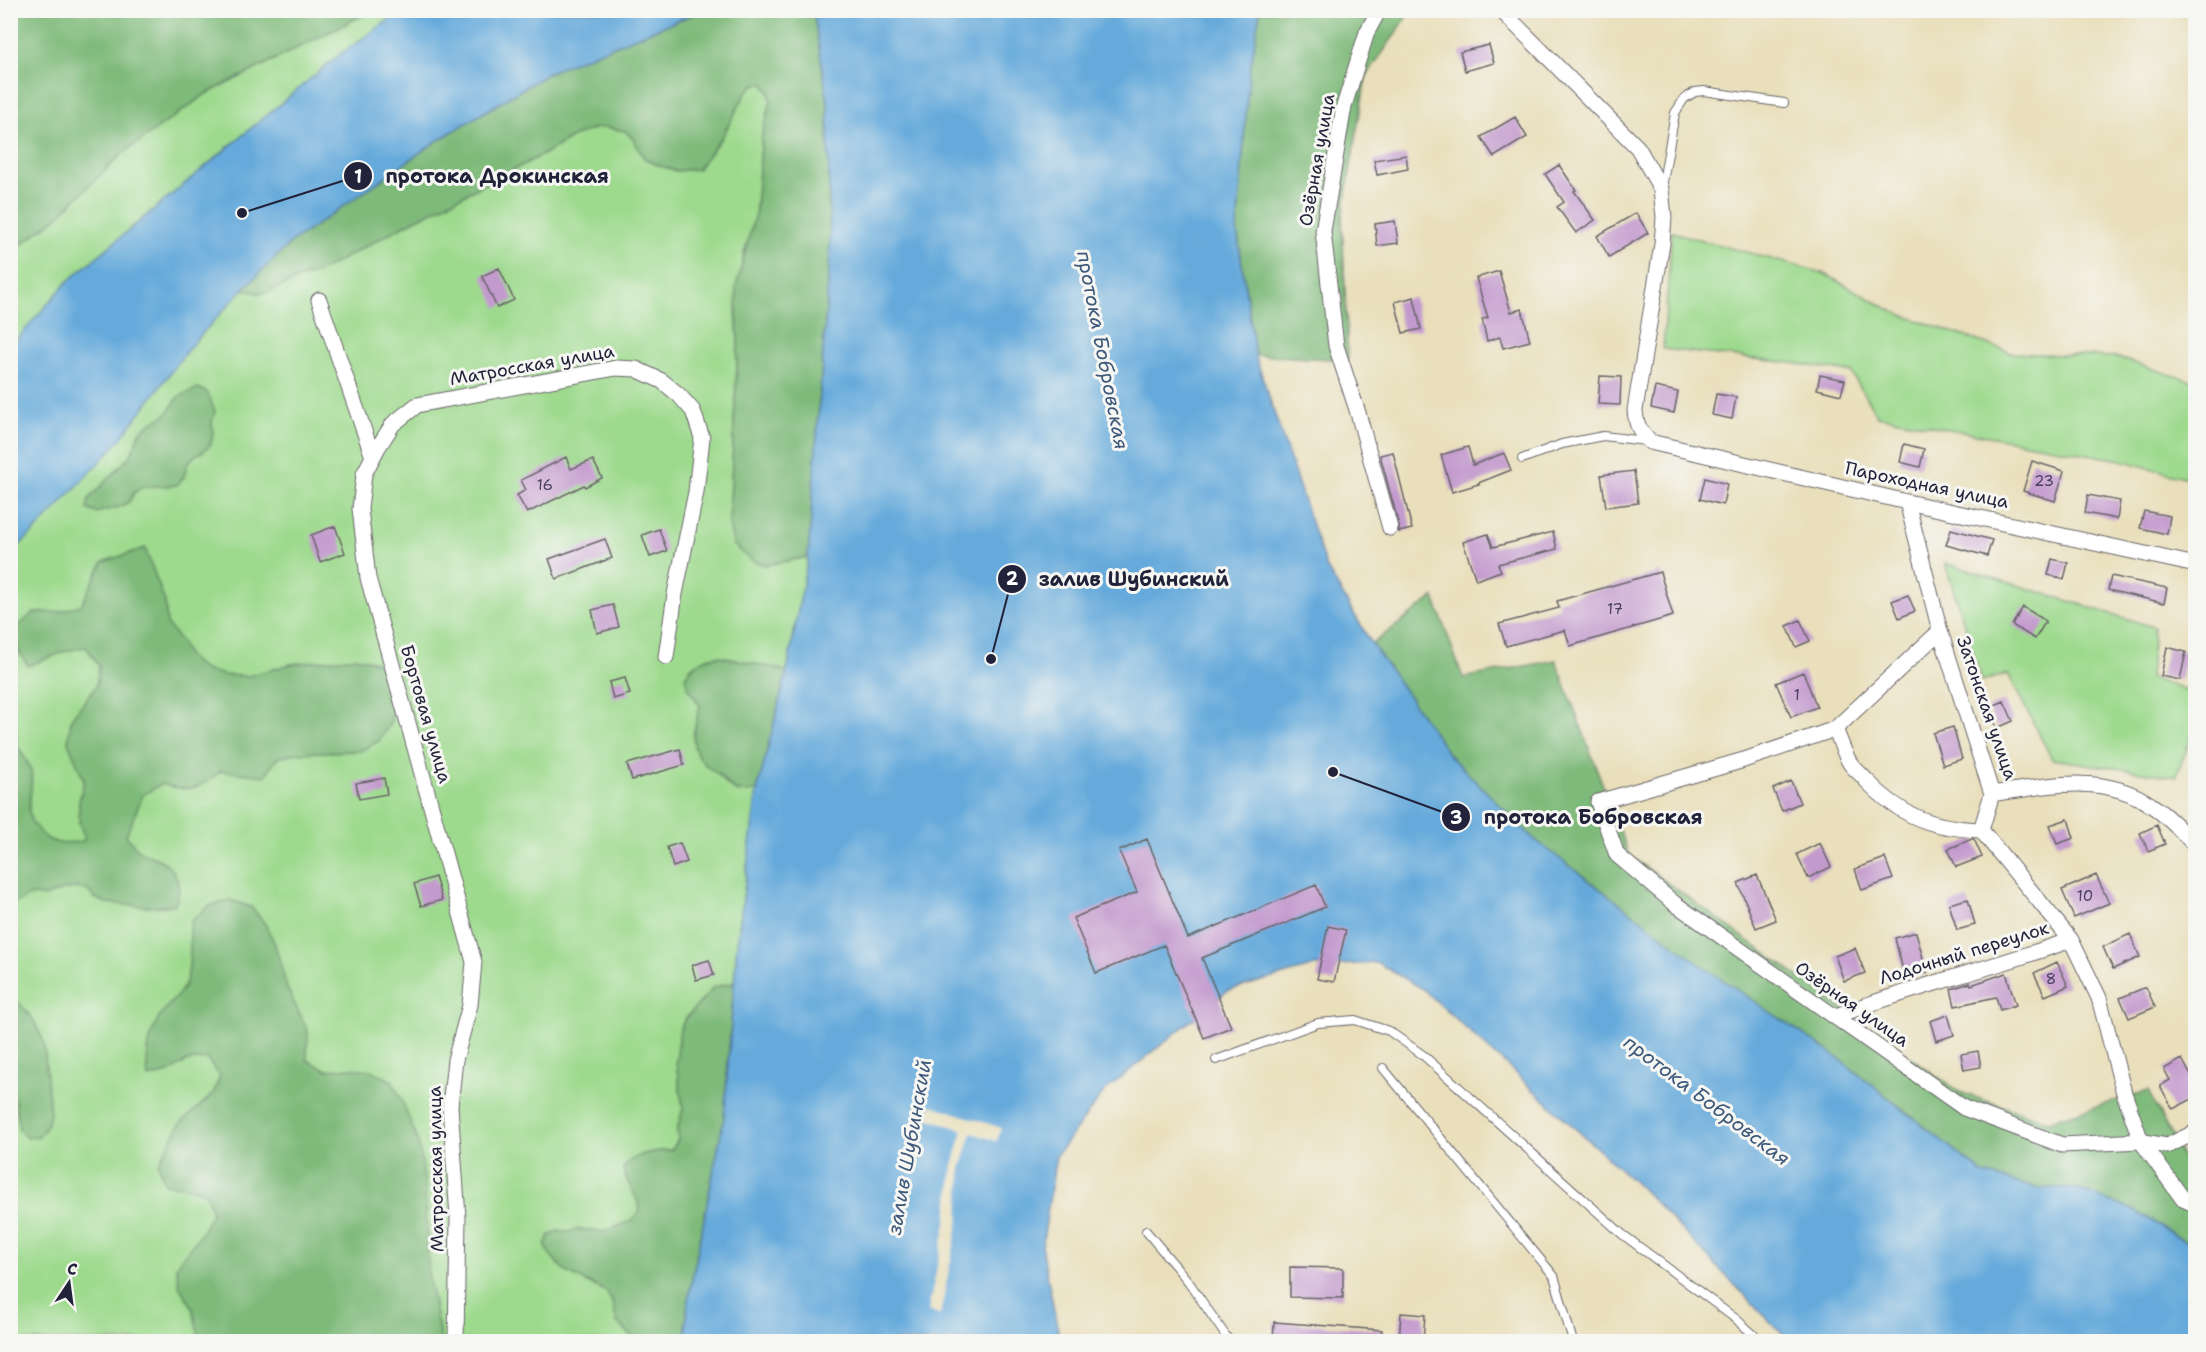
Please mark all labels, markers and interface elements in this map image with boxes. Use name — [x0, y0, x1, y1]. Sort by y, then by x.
street label: Озёрная улица — [1294, 92, 1340, 228]
callout: протока Дрокинская — [343, 157, 621, 195]
text: протока Дрокинская — [385, 163, 609, 189]
text: 1 — [354, 165, 362, 189]
water label: протока Бобровская — [1071, 249, 1135, 451]
street label: Матросская улица — [448, 339, 616, 391]
street label: Пароходная улица — [1843, 456, 2011, 514]
house number: 23 — [2034, 471, 2054, 491]
house number: 16 — [537, 475, 553, 495]
callout: залив Шубинский — [997, 560, 1241, 598]
text: залив Шубинский — [1039, 566, 1229, 592]
text: 2 — [1006, 567, 1019, 591]
house number: 17 — [1607, 599, 1623, 619]
street label: Затонская улица — [1951, 633, 2023, 783]
street label: Бортовая улица — [395, 642, 457, 786]
house number: 1 — [1794, 685, 1800, 705]
callout: протока Бобровская — [1441, 798, 1714, 836]
text: протока Бобровская — [1483, 804, 1703, 830]
text: 3 — [1450, 806, 1462, 830]
house number: 10 — [2077, 886, 2093, 906]
street label: Лодочный переулок — [1876, 916, 2052, 990]
street label: Озёрная улица — [1790, 956, 1914, 1052]
house number: 8 — [2046, 969, 2056, 989]
water label: протока Бобровская — [1619, 1029, 1795, 1171]
water label: залив Шубинский — [881, 1057, 937, 1237]
street label: Матросская улица — [423, 1086, 449, 1252]
north arrow — [39, 1253, 99, 1313]
text: С — [65, 1258, 80, 1280]

